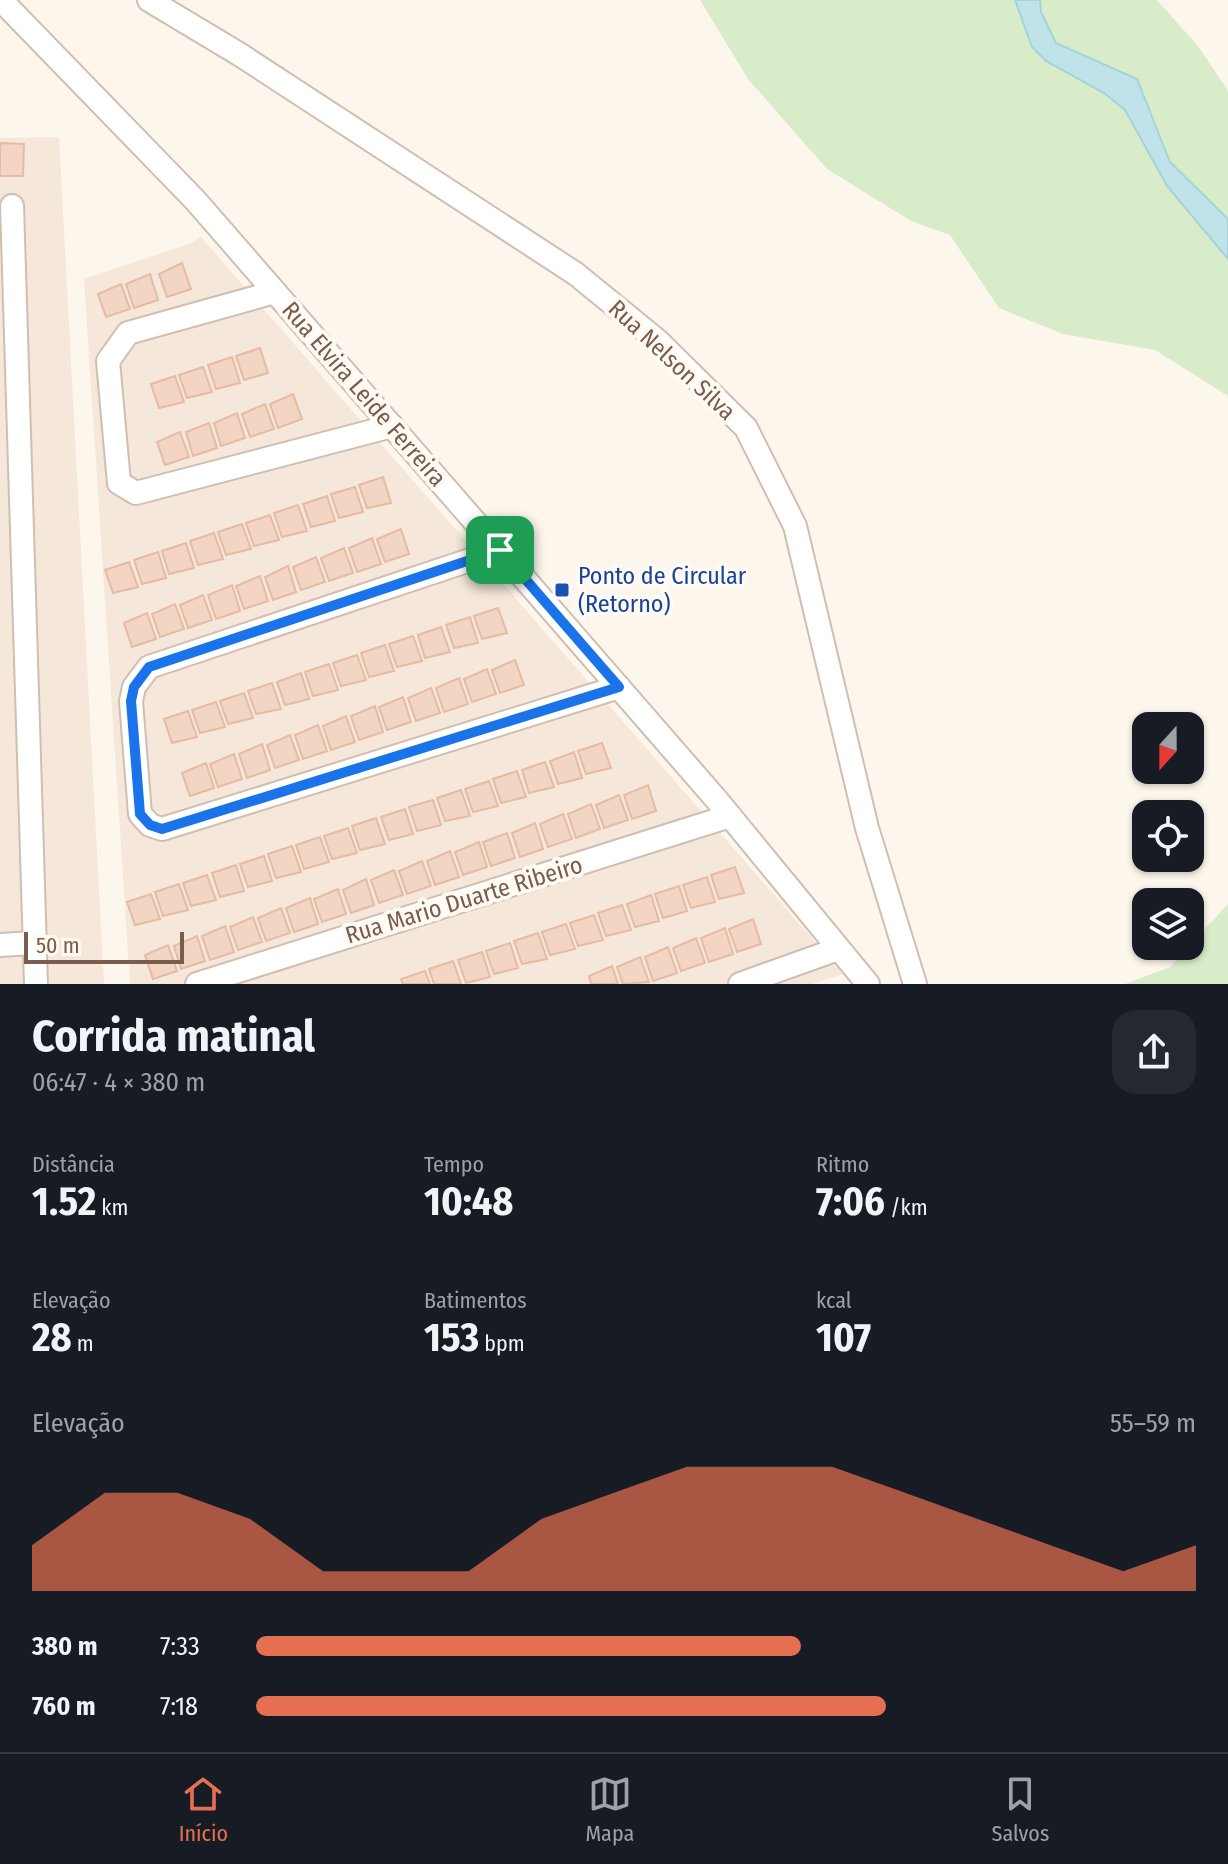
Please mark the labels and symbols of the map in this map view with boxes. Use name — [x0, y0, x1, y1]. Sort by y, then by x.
street label: Rua Nelson Silva — [603, 294, 741, 426]
street label: Rua Elvira Leide Ferreira — [276, 296, 452, 492]
pin — [466, 516, 534, 584]
place label: Ponto de Circular (Retorno) — [578, 562, 747, 618]
marker: Ponto de Circular (Retorno) — [553, 581, 571, 599]
north arrow — [1132, 712, 1204, 784]
street label: Rua Mario Duarte Ribeiro — [342, 851, 586, 949]
scale bar — [24, 928, 184, 964]

